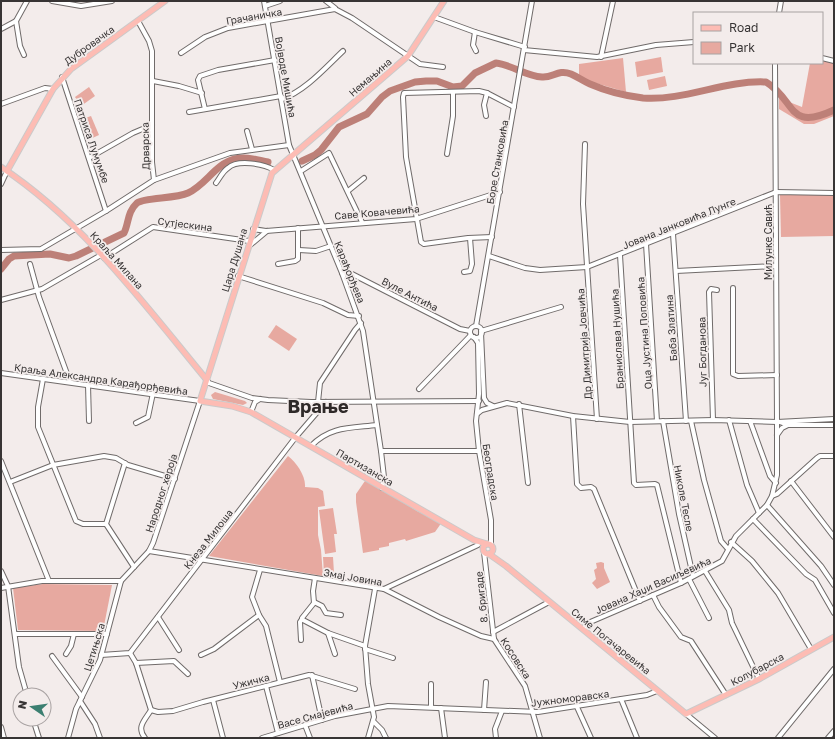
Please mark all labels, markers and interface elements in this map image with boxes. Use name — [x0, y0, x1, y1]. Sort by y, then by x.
street label: Грачаничка — [225, 5, 283, 27]
legend — [693, 12, 823, 64]
text: Road — [729, 20, 758, 35]
street label: Дубровачка — [62, 23, 116, 67]
street label: Војводе Мишића — [273, 36, 299, 118]
text: Park — [729, 40, 755, 55]
street label: Немањина — [346, 55, 394, 99]
street label: Патриса Лумумбе — [72, 97, 112, 185]
street label: Боре Станковића — [484, 119, 510, 205]
street label: Дрварска — [139, 122, 151, 170]
street label: Јована Јанковића Лунге — [621, 195, 738, 251]
street label: Саве Ковачевића — [334, 202, 420, 222]
street label: Милунке Савић — [762, 204, 774, 280]
street label: Сутјескина — [157, 215, 213, 233]
street label: Цара Душана — [219, 227, 249, 293]
street label: Краља Милана — [88, 229, 146, 291]
street label: Карађорђева — [332, 239, 368, 305]
street label: Вуле Антића — [380, 275, 440, 313]
street label: Оца Јустина Поповића — [634, 276, 654, 390]
street label: Др Димитрија Јовчића — [574, 288, 594, 400]
street label: Бранислава Нушића — [608, 288, 626, 390]
street label: Баба Златина — [663, 294, 679, 362]
street label: Југ Богданова — [695, 317, 709, 387]
street label: Краља Александра Карађорђевића — [13, 361, 189, 397]
district label: Врање — [287, 395, 349, 417]
street label: Београдска — [481, 443, 501, 501]
street label: Партизанска — [334, 446, 396, 488]
street label: Народног хероја — [143, 452, 179, 534]
street label: Николе Тесле — [672, 464, 696, 532]
street label: Кнеза Милоша — [181, 507, 235, 571]
street label: Јована Хаџи Васиљевића — [593, 554, 713, 616]
street label: Змај Јовина — [323, 566, 383, 588]
street label: 8. бригаде — [472, 570, 490, 623]
street label: Симе Погачаревића — [569, 605, 653, 677]
street label: Цетињска — [81, 621, 107, 673]
street label: Косовска — [498, 635, 534, 681]
street label: Колубарска — [728, 650, 786, 688]
street label: Ужичка — [231, 671, 271, 691]
north arrow — [12, 687, 52, 727]
street label: Јужноморавска — [530, 687, 610, 709]
text: N — [14, 699, 29, 710]
street label: Васе Смајевића — [276, 699, 354, 731]

